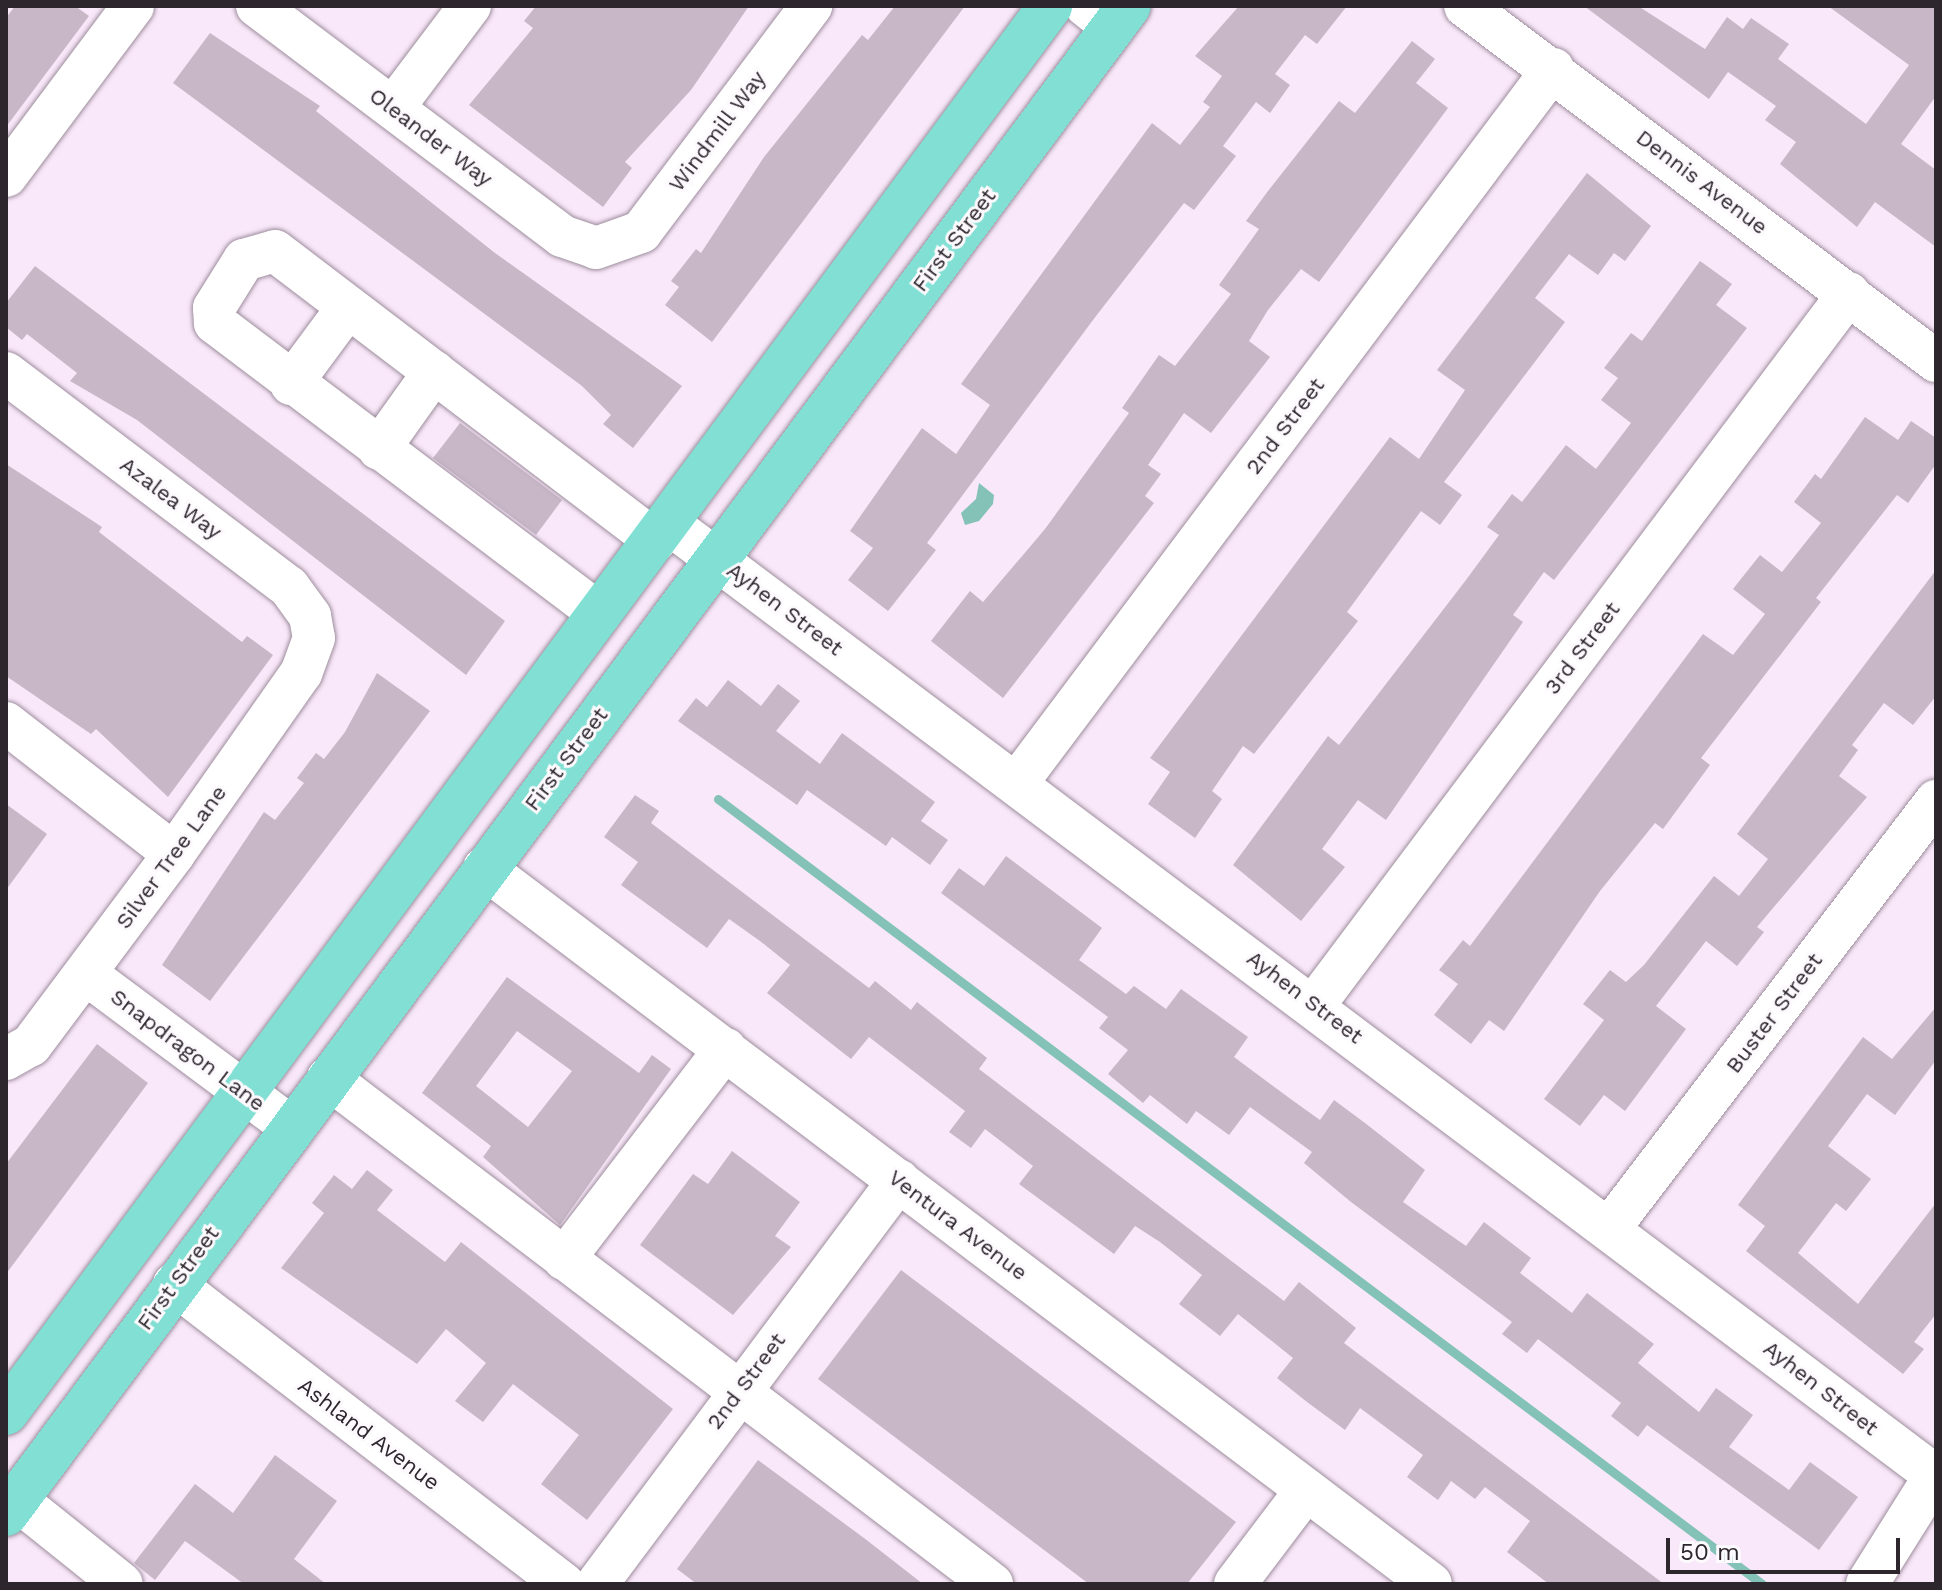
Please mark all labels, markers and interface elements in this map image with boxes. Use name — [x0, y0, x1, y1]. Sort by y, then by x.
street label: Windmill Way — [663, 65, 771, 197]
street label: Oleander Way — [364, 82, 498, 192]
street label: Dennis Avenue — [1631, 124, 1773, 240]
street label: First Street — [907, 183, 1001, 297]
street label: 2nd Street — [1240, 373, 1330, 479]
street label: Azalea Way — [115, 451, 227, 545]
street label: Ayhen Street — [722, 557, 848, 661]
street label: 3rd Street — [1539, 597, 1625, 699]
street label: First Street — [519, 702, 613, 816]
street label: Silver Tree Lane — [110, 780, 232, 934]
street label: Ayhen Street — [1242, 945, 1368, 1049]
street label: Buster Street — [1720, 947, 1828, 1079]
street label: Snapdragon Lane — [105, 983, 271, 1117]
street label: Ventura Avenue — [883, 1164, 1033, 1286]
street label: First Street — [131, 1221, 225, 1335]
street label: 2nd Street — [701, 1328, 791, 1434]
street label: Ayhen Street — [1758, 1335, 1884, 1441]
street label: Ashland Avenue — [293, 1372, 445, 1496]
scale bar — [1670, 1522, 1904, 1572]
text: 50 m — [1680, 1538, 1740, 1566]

